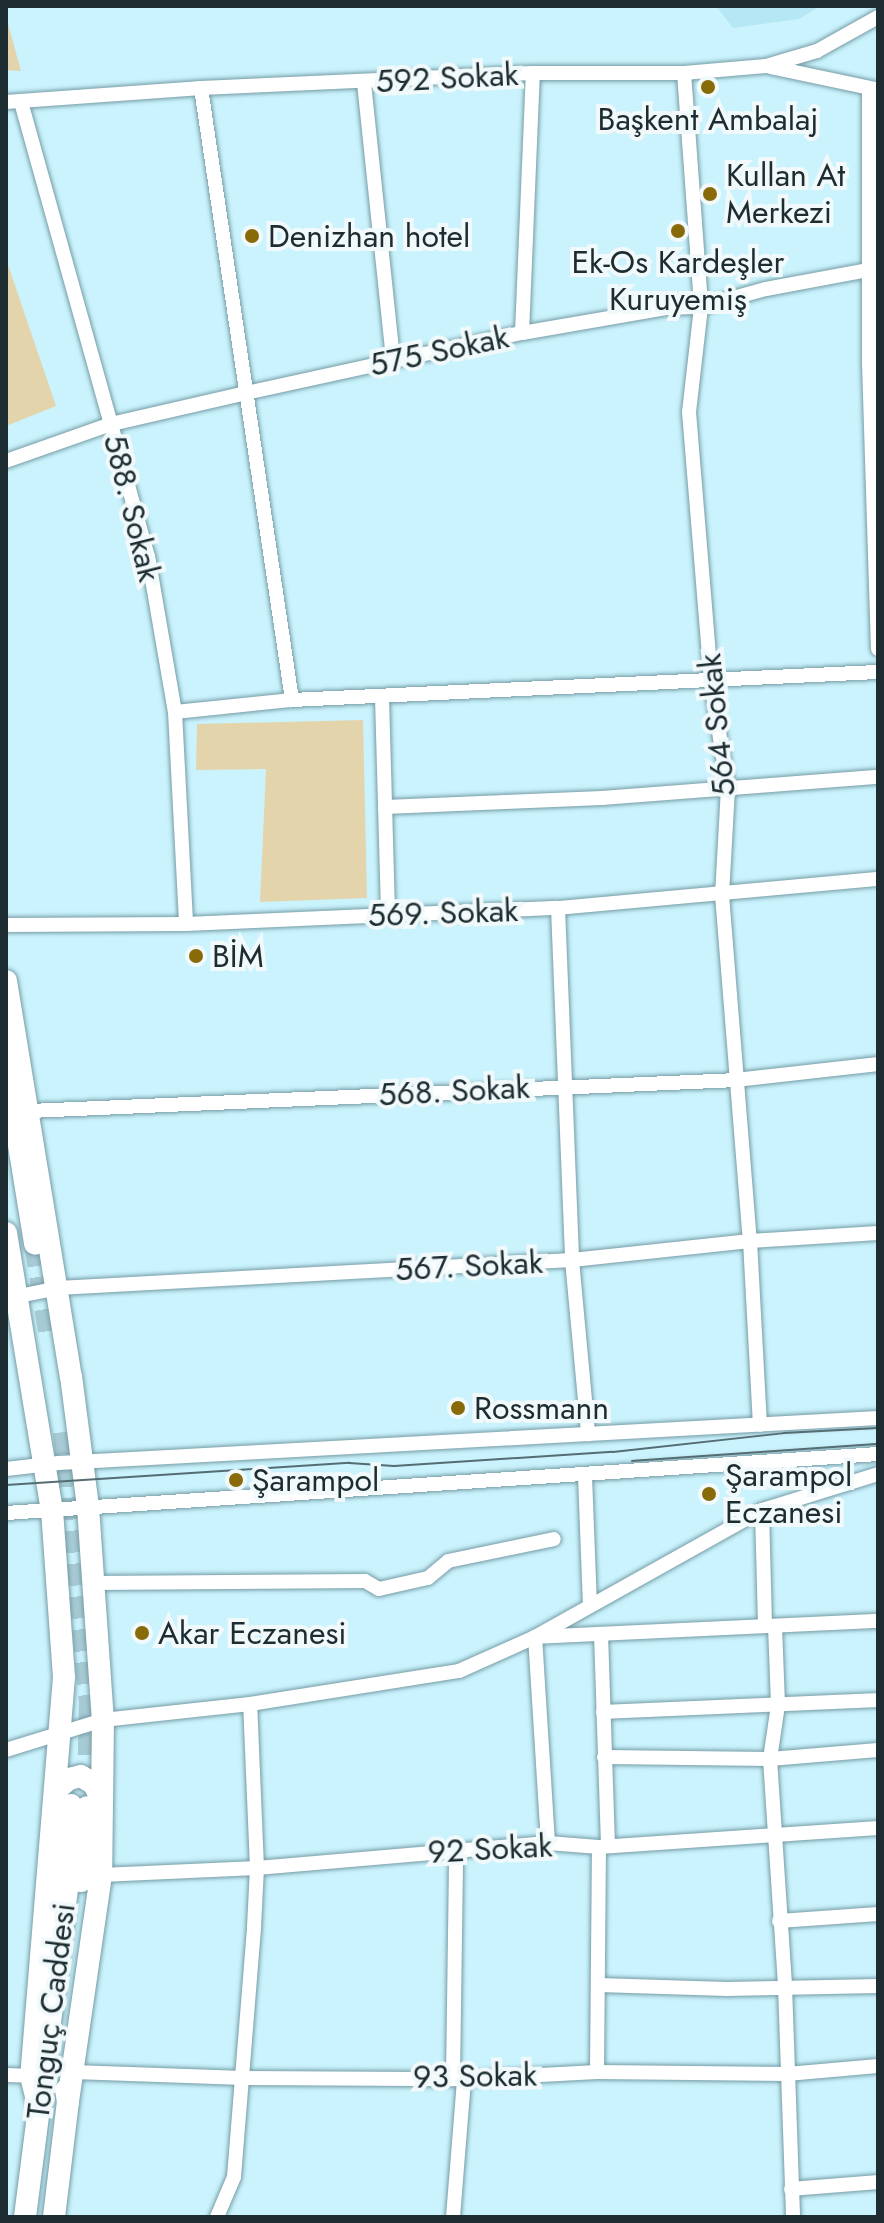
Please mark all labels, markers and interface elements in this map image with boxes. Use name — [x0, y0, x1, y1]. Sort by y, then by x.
street label: 592 Sokak — [375, 55, 519, 101]
marker: Başkent Ambalaj — [699, 78, 717, 96]
place label: Başkent Ambalaj — [598, 100, 818, 138]
place label: Kullan At Merkezi — [726, 157, 845, 232]
marker: Kullan At Merkezi — [701, 185, 719, 203]
place label: Denizhan hotel — [268, 217, 470, 255]
marker: Ek-Os Kardeşler Kuruyemiş — [669, 222, 687, 240]
marker: Denizhan hotel — [243, 227, 261, 245]
place label: Ek-Os Kardeşler Kuruyemiş — [571, 244, 785, 319]
street label: 575 Sokak — [366, 318, 512, 384]
street label: 588. Sokak — [95, 430, 169, 586]
street label: 564 Sokak — [690, 652, 744, 798]
street label: 569. Sokak — [367, 891, 519, 935]
place label: BİM — [212, 937, 264, 975]
marker: BİM — [187, 947, 205, 965]
street label: 568. Sokak — [377, 1068, 531, 1114]
street label: 567. Sokak — [394, 1243, 544, 1289]
place label: Rossmann — [474, 1389, 609, 1427]
marker: Rossmann — [449, 1399, 467, 1417]
place label: Şarampol Eczanesi — [725, 1457, 852, 1532]
place label: Şarampol — [252, 1461, 379, 1499]
marker: Şarampol — [227, 1471, 245, 1489]
marker: Şarampol Eczanesi — [700, 1485, 718, 1503]
place label: Akar Eczanesi — [158, 1614, 347, 1652]
marker: Akar Eczanesi — [133, 1624, 151, 1642]
street label: 92 Sokak — [427, 1827, 553, 1871]
street label: Tonguç Caddesi — [19, 1901, 83, 2121]
street label: 93 Sokak — [413, 2056, 537, 2096]

